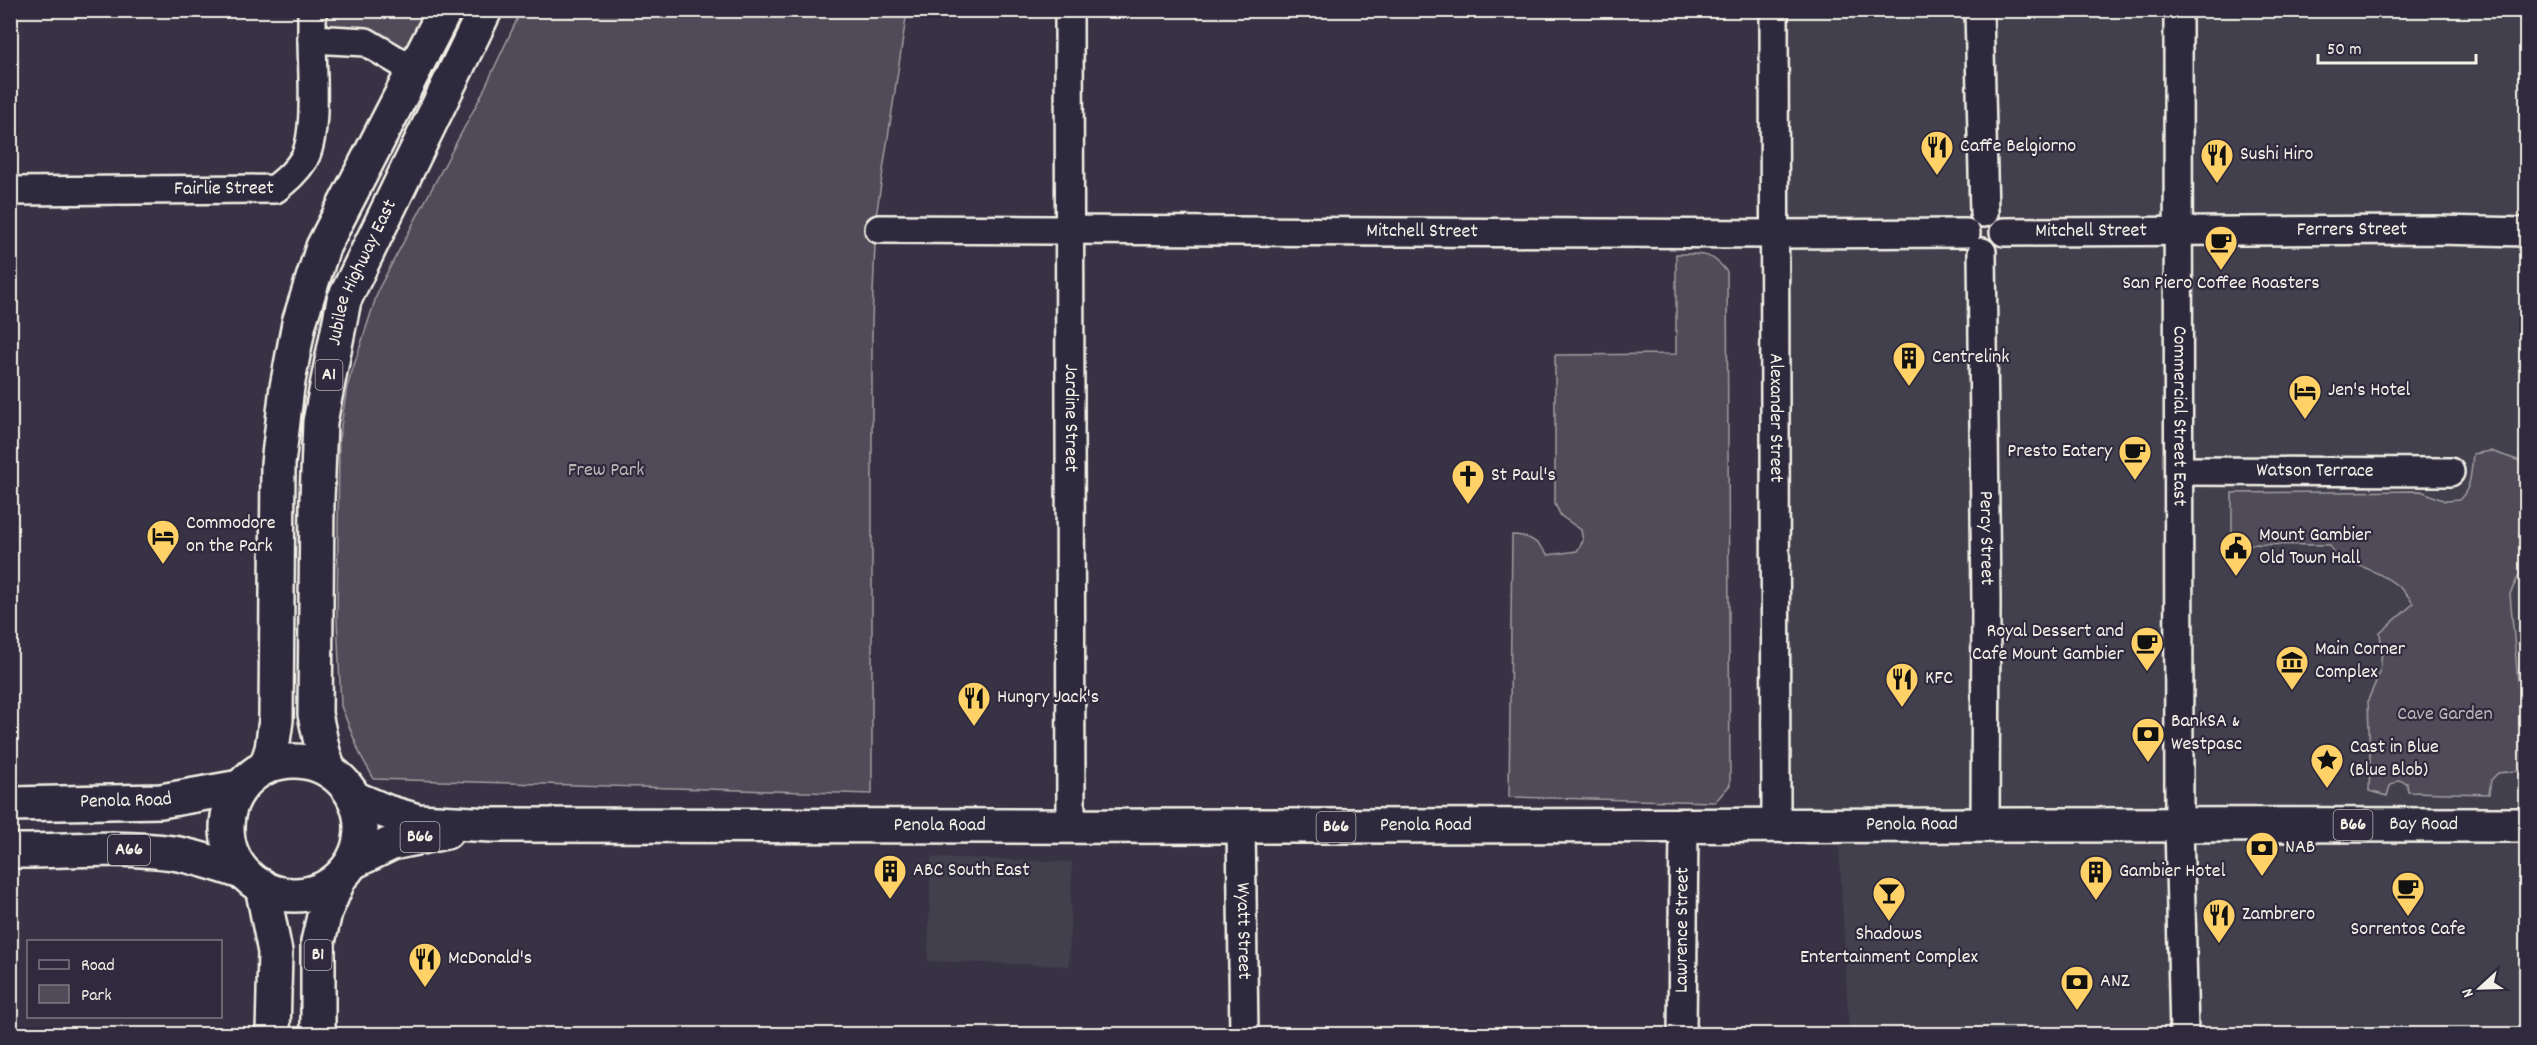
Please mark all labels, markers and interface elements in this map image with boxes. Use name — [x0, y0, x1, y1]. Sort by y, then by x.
scale bar — [2318, 27, 2476, 65]
text: 50 m — [2327, 38, 2362, 63]
restaurant icon: Caffe Belgiorno — [1919, 129, 1955, 176]
place label: Caffe Belgiorno — [1960, 133, 2076, 161]
restaurant icon: Sushi Hiro — [2199, 137, 2235, 184]
place label: Sushi Hiro — [2240, 141, 2314, 169]
street label: Fairlie Street — [174, 175, 274, 204]
street label: Jubilee Highway East — [321, 195, 405, 348]
street label: Ferrers Street — [2297, 216, 2407, 245]
street label: Mitchell Street — [2035, 217, 2147, 246]
street label: Mitchell Street — [1366, 218, 1478, 246]
cafe icon: San Piero Coffee Roasters — [2203, 224, 2239, 271]
place label: San Piero Coffee Roasters — [2122, 270, 2320, 298]
street label: Commercial Street East — [2164, 326, 2193, 506]
building icon: Centrelink — [1891, 340, 1927, 387]
place label: Centrelink — [1932, 344, 2009, 372]
street label: Alexander Street — [1761, 353, 1789, 483]
road number: A1 — [316, 360, 342, 390]
street label: Jardine Street — [1056, 364, 1084, 472]
hotel icon: Jen's Hotel — [2287, 373, 2323, 420]
place label: Jen's Hotel — [2328, 377, 2411, 405]
cafe icon: Presto Eatery — [2117, 434, 2153, 481]
place label: Presto Eatery — [2007, 438, 2113, 466]
park label: Frew Park — [568, 457, 644, 485]
street label: Watson Terrace — [2256, 457, 2374, 486]
church icon: St Paul's — [1450, 458, 1486, 505]
place label: St Paul's — [1491, 462, 1556, 490]
street label: Percy Street — [1971, 490, 2000, 586]
place label: Commodore on the Park — [186, 510, 276, 561]
hotel icon: Commodore on the Park — [145, 518, 181, 565]
place label: Mount Gambier Old Town Hall — [2259, 522, 2372, 573]
public building icon: Mount Gambier Old Town Hall — [2218, 530, 2254, 577]
place label: Royal Dessert and Cafe Mount Gambier — [1972, 618, 2125, 669]
cafe icon: Royal Dessert and Cafe Mount Gambier — [2129, 625, 2165, 672]
place label: Main Corner Complex — [2315, 636, 2406, 687]
museum icon: Main Corner Complex — [2274, 644, 2310, 691]
restaurant icon: KFC — [1884, 661, 1920, 708]
place label: KFC — [1925, 665, 1953, 693]
restaurant icon: Hungry Jack's — [956, 680, 992, 727]
place label: Hungry Jack's — [997, 684, 1099, 712]
park label: Cave Garden — [2397, 701, 2493, 729]
place label: BankSA & Westpasc — [2171, 708, 2242, 759]
bank icon: BankSA & Westpasc — [2130, 716, 2166, 763]
place label: Cast in Blue (Blue Blob) — [2350, 734, 2439, 785]
place icon: Cast in Blue (Blue Blob) — [2309, 742, 2345, 789]
street label: Penola Road — [80, 785, 174, 817]
road number: B66 — [2334, 810, 2372, 840]
street label: Penola Road — [1866, 811, 1958, 839]
street label: Bay Road — [2389, 811, 2458, 839]
street label: Penola Road — [894, 812, 986, 840]
road number: B66 — [1316, 812, 1356, 842]
street label: Penola Road — [1380, 812, 1472, 840]
road number: B66 — [400, 822, 440, 852]
bank icon: NAB — [2244, 830, 2280, 877]
place label: NAB — [2285, 834, 2315, 862]
road number: A66 — [108, 835, 150, 865]
building icon: ABC South East — [872, 853, 908, 900]
building icon: Gambier Hotel — [2078, 854, 2114, 901]
place label: ABC South East — [913, 857, 1030, 885]
place label: Gambier Hotel — [2119, 858, 2226, 886]
street label: Lawrence Street — [1668, 867, 1698, 993]
cafe icon: Sorrentos Cafe — [2390, 870, 2426, 917]
bar icon: Shadows Entertainment Complex — [1871, 875, 1907, 922]
street label: Wyatt Street — [1228, 882, 1257, 980]
restaurant icon: Zambrero — [2201, 897, 2237, 944]
place label: Zambrero — [2242, 901, 2315, 929]
place label: Sorrentos Cafe — [2351, 916, 2466, 944]
place label: Shadows Entertainment Complex — [1800, 921, 1979, 972]
legend — [27, 940, 222, 1018]
road number: B1 — [304, 940, 332, 970]
restaurant icon: McDonald's — [407, 941, 443, 988]
place label: McDonald's — [448, 945, 532, 973]
text: Road — [81, 954, 115, 979]
north arrow — [2450, 958, 2510, 1018]
bank icon: ANZ — [2059, 964, 2095, 1011]
place label: ANZ — [2100, 968, 2130, 996]
text: Park — [81, 984, 112, 1009]
text: N — [2456, 985, 2481, 1001]

